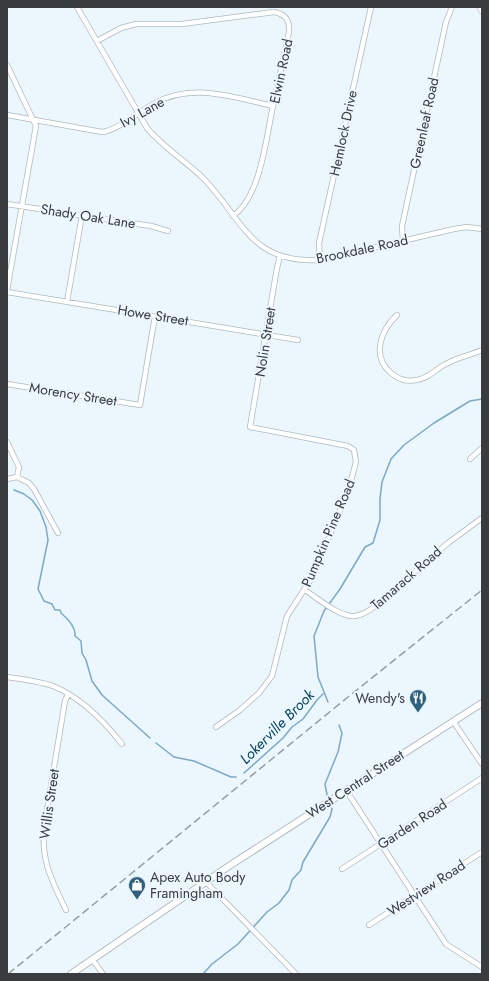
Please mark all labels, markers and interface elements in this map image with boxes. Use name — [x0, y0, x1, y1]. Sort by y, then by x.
street label: Elwin Road — [264, 37, 298, 105]
street label: Greenleaf Road — [405, 76, 443, 170]
street label: Hemlock Drive — [324, 88, 362, 178]
street label: Ivy Lane — [116, 92, 168, 132]
street label: Shady Oak Lane — [39, 199, 137, 233]
street label: Brookdale Road — [314, 230, 410, 268]
street label: Howe Street — [116, 300, 191, 331]
street label: Nolin Street — [250, 305, 280, 378]
street label: Morency Street — [28, 377, 119, 411]
street label: Pumpkin Pine Road — [296, 476, 360, 590]
street label: Tamarack Road — [366, 541, 446, 615]
water label: Lokerville Brook — [235, 684, 320, 769]
place label: Wendy's — [355, 688, 405, 708]
restaurant icon: Wendy's — [408, 688, 428, 713]
street label: West Central Street — [302, 744, 408, 823]
street label: Willis Street — [34, 767, 64, 840]
street label: Garden Road — [373, 794, 451, 854]
street label: Westview Road — [383, 855, 469, 921]
place label: Apex Auto Body Framingham — [150, 867, 246, 903]
shop icon: Apex Auto Body Framingham — [127, 875, 147, 900]

